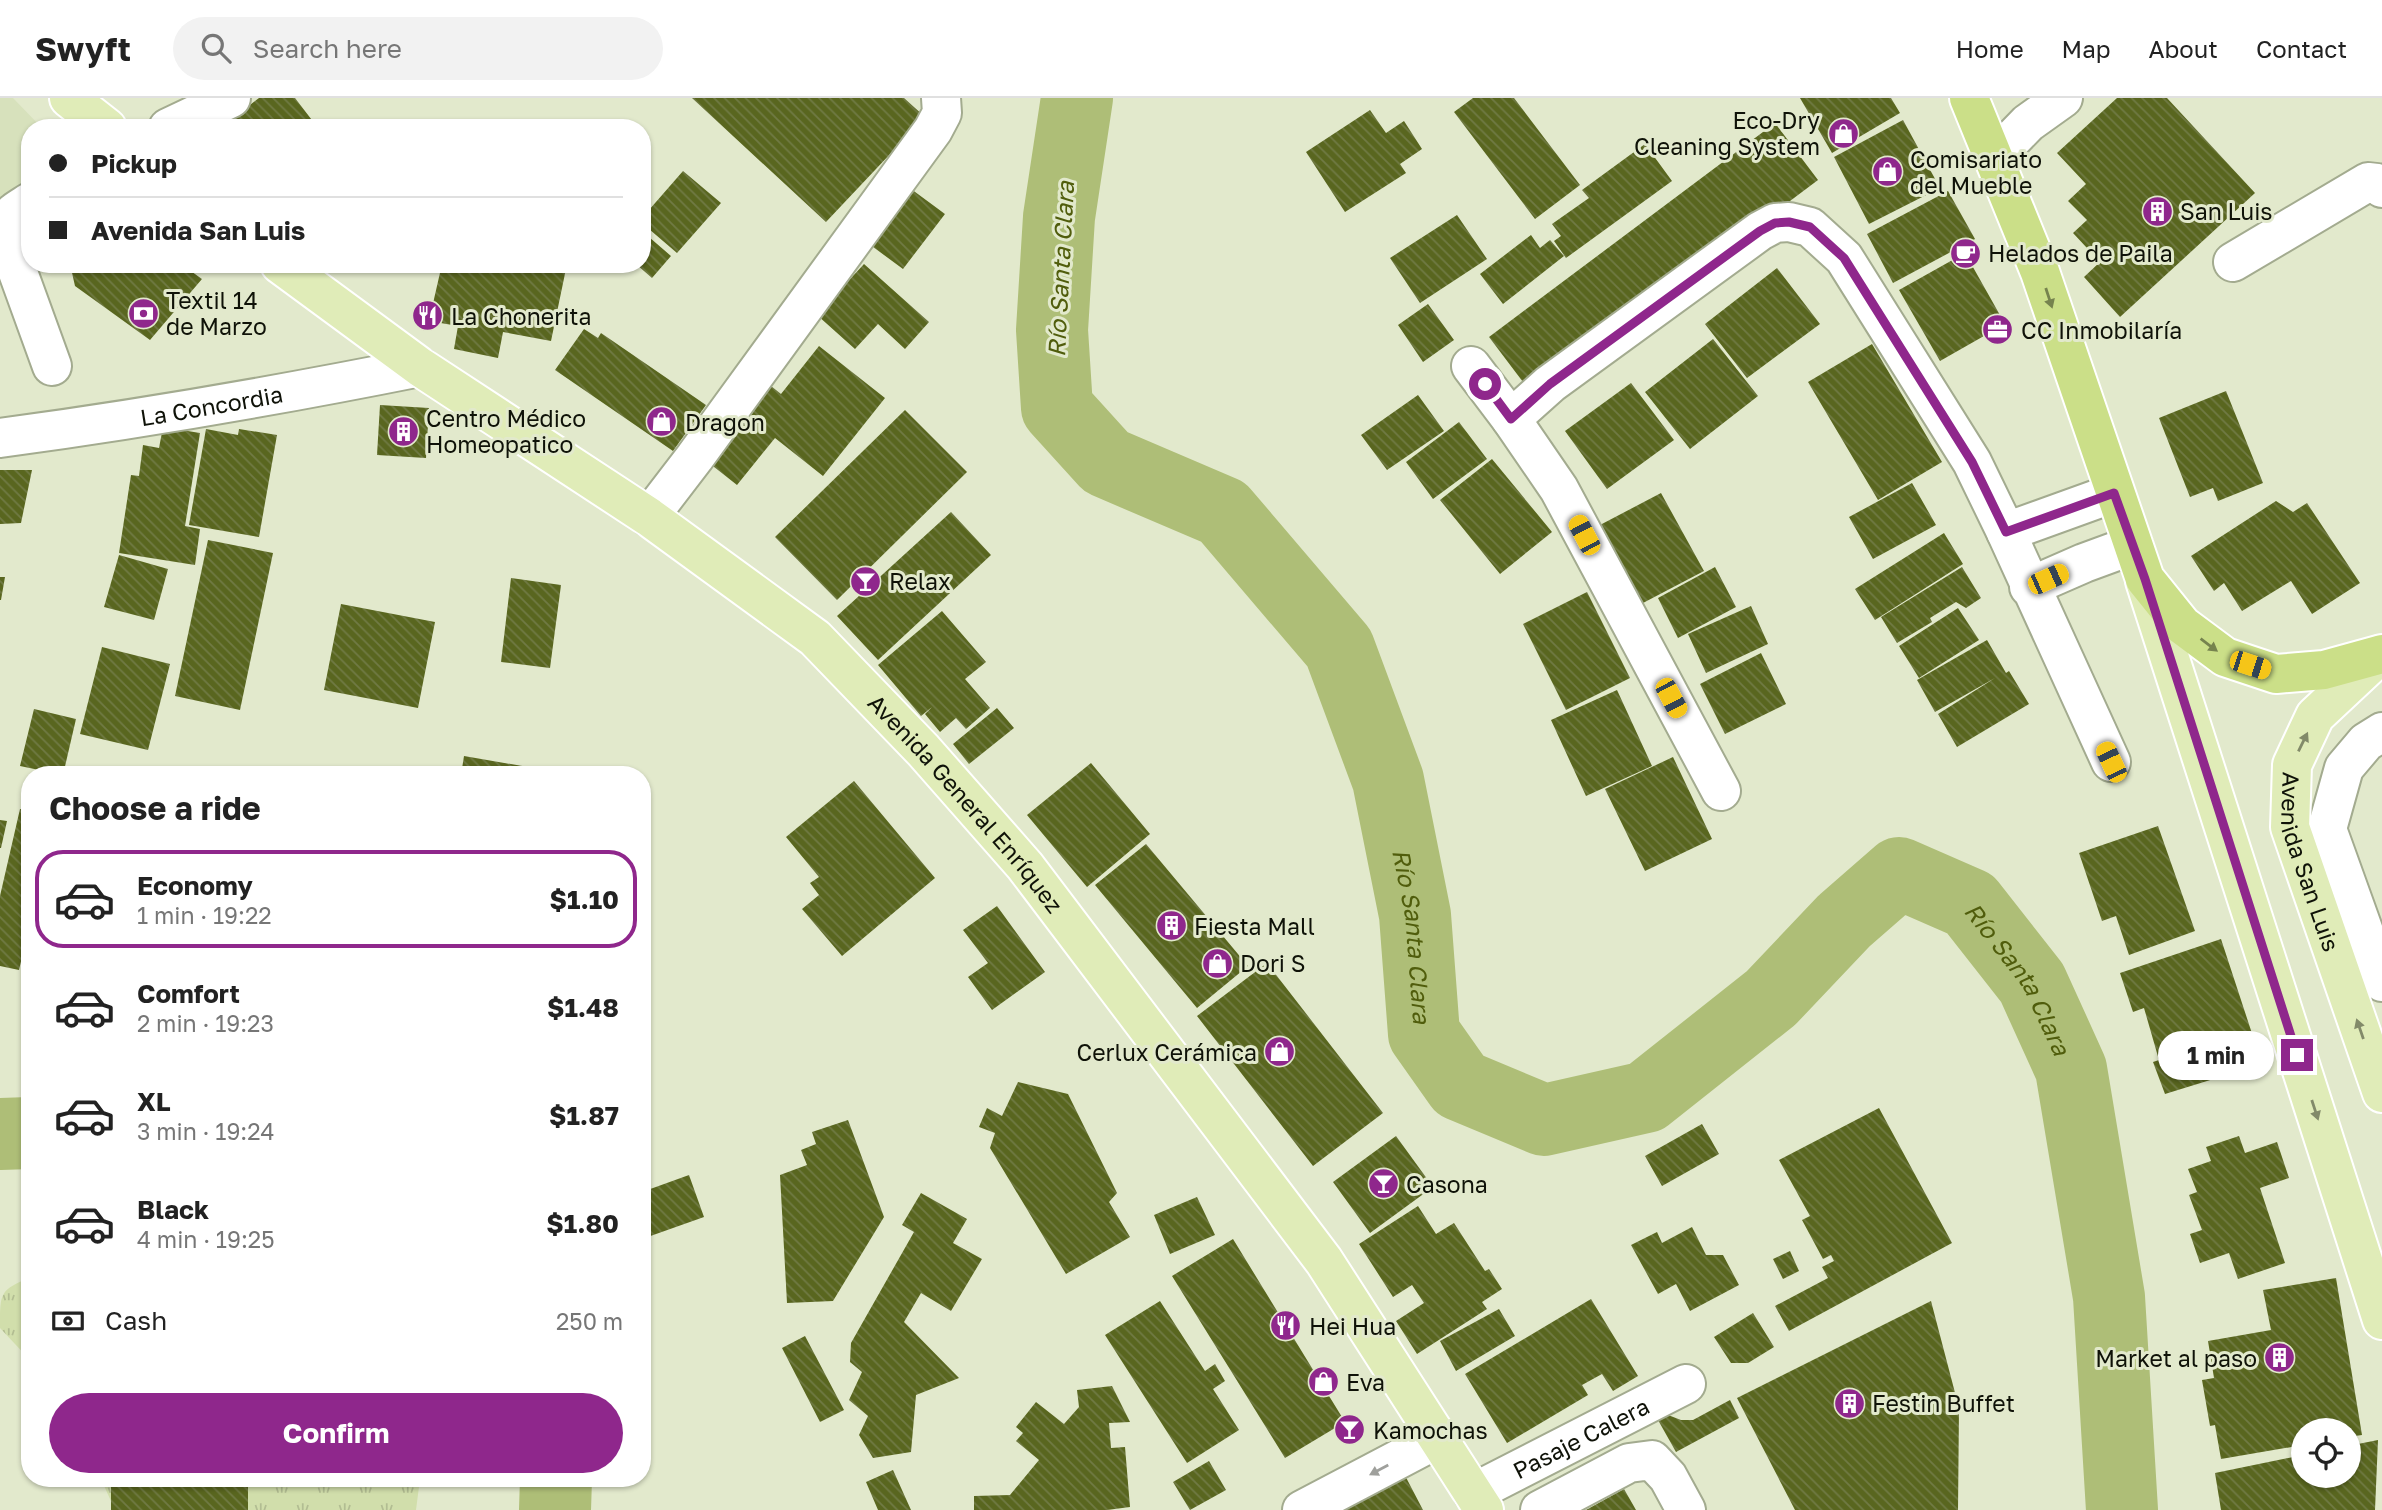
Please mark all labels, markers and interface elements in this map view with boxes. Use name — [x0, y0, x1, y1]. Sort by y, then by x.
search box — [173, 17, 663, 80]
text: Swyft — [35, 29, 131, 68]
icon: search — [197, 29, 235, 67]
text: Search here — [253, 33, 402, 64]
text: Home — [1956, 34, 2024, 63]
text: Map — [2062, 34, 2111, 63]
text: About — [2149, 34, 2218, 63]
text: Contact — [2256, 34, 2347, 63]
place label: Eco-Dry Cleaning System — [1634, 106, 1820, 160]
shop icon: Eco-Dry Cleaning System — [1826, 116, 1860, 150]
place label: Comisariato del Mueble — [1910, 145, 2042, 199]
text: Pickup — [91, 148, 177, 179]
shop icon: Comisariato del Mueble — [1870, 155, 1904, 189]
water label: Río Santa Clara — [1041, 179, 1079, 358]
building icon: San Luis — [2140, 194, 2174, 228]
place label: San Luis — [2180, 197, 2273, 225]
text: Avenida San Luis — [91, 215, 305, 246]
cafe icon: Helados de Paila — [1948, 236, 1982, 270]
place label: Helados de Paila — [1988, 239, 2173, 267]
place label: Textil 14 de Marzo — [166, 286, 267, 340]
one-way arrow — [2044, 288, 2055, 309]
bank icon: Textil 14 de Marzo — [126, 296, 160, 330]
restaurant icon: La Chonerita — [411, 299, 445, 333]
place label: La Chonerita — [451, 302, 591, 330]
office icon: CC Inmobilaría — [1981, 313, 2015, 347]
place label: CC Inmobilaría — [2021, 316, 2182, 344]
route start — [1469, 368, 1501, 400]
street label: La Concordia — [138, 379, 285, 431]
place label: Centro Médico Homeopatico — [426, 404, 586, 458]
shop icon: Dragon — [645, 405, 679, 439]
place label: Dragon — [685, 408, 765, 436]
building icon: Centro Médico Homeopatico — [386, 414, 420, 448]
car — [1565, 512, 1604, 558]
car — [2025, 561, 2072, 597]
bar icon: Relax — [849, 564, 883, 598]
place label: Relax — [889, 567, 951, 595]
one-way arrow — [2199, 637, 2217, 652]
car — [2227, 649, 2274, 681]
car — [1652, 675, 1691, 721]
street label: Avenida General Enríquez — [863, 688, 1069, 918]
one-way arrow — [2297, 732, 2309, 752]
car — [2093, 739, 2130, 785]
street label: Avenida San Luis — [2276, 771, 2346, 955]
text: Choose a ride — [49, 789, 261, 827]
water label: Río Santa Clara — [1388, 846, 1438, 1026]
icon: car — [53, 868, 116, 931]
text: Economy — [137, 870, 253, 901]
text: $1.10 — [550, 884, 619, 915]
water label: Río Santa Clara — [1960, 896, 2078, 1061]
text: 1 min · 19:22 — [137, 901, 272, 929]
building icon: Fiesta Mall — [1154, 909, 1188, 943]
place label: Fiesta Mall — [1194, 912, 1315, 940]
shop icon: Dori S — [1200, 946, 1234, 980]
place label: Dori S — [1240, 949, 1306, 977]
icon: car — [53, 976, 116, 1039]
text: Comfort — [137, 978, 240, 1009]
text: $1.48 — [547, 992, 619, 1023]
text: 2 min · 19:23 — [137, 1009, 274, 1037]
one-way arrow — [2354, 1018, 2365, 1039]
callout: 1 min — [2157, 1030, 2272, 1080]
shop icon: Cerlux Cerámica — [1263, 1035, 1297, 1069]
place label: Cerlux Cerámica — [1077, 1038, 1257, 1066]
route end — [2281, 1039, 2313, 1071]
text: 1 min — [2187, 1041, 2245, 1069]
icon: car — [53, 1084, 116, 1147]
text: XL — [137, 1086, 171, 1117]
text: $1.87 — [549, 1100, 619, 1131]
one-way arrow — [2310, 1100, 2320, 1121]
text: 3 min · 19:24 — [137, 1117, 275, 1145]
bar icon: Casona — [1366, 1167, 1400, 1201]
place label: Casona — [1406, 1170, 1488, 1198]
icon: car — [53, 1192, 116, 1255]
text: Black — [137, 1194, 209, 1225]
text: $1.80 — [546, 1208, 619, 1239]
text: 4 min · 19:25 — [137, 1225, 275, 1253]
icon: cash — [49, 1302, 87, 1340]
text: Cash — [105, 1305, 167, 1336]
text: 250 m — [556, 1307, 623, 1335]
restaurant icon: Hei Hua — [1269, 1309, 1303, 1343]
place label: Hei Hua — [1309, 1312, 1396, 1340]
building icon: Market al paso — [2263, 1341, 2297, 1375]
place label: Market al paso — [2095, 1344, 2257, 1372]
shop icon: Eva — [1306, 1365, 1340, 1399]
place label: Eva — [1346, 1368, 1385, 1396]
building icon: Festin Buffet — [1832, 1386, 1866, 1420]
place label: Festin Buffet — [1872, 1389, 2015, 1417]
street label: Pasaje Calera — [1508, 1391, 1653, 1484]
button: Confirm — [49, 1393, 623, 1473]
bar icon: Kamochas — [1333, 1413, 1367, 1447]
place label: Kamochas — [1373, 1416, 1488, 1444]
map controls — [2291, 1418, 2361, 1488]
button: locate — [2291, 1418, 2361, 1488]
one-way arrow — [1369, 1464, 1388, 1476]

